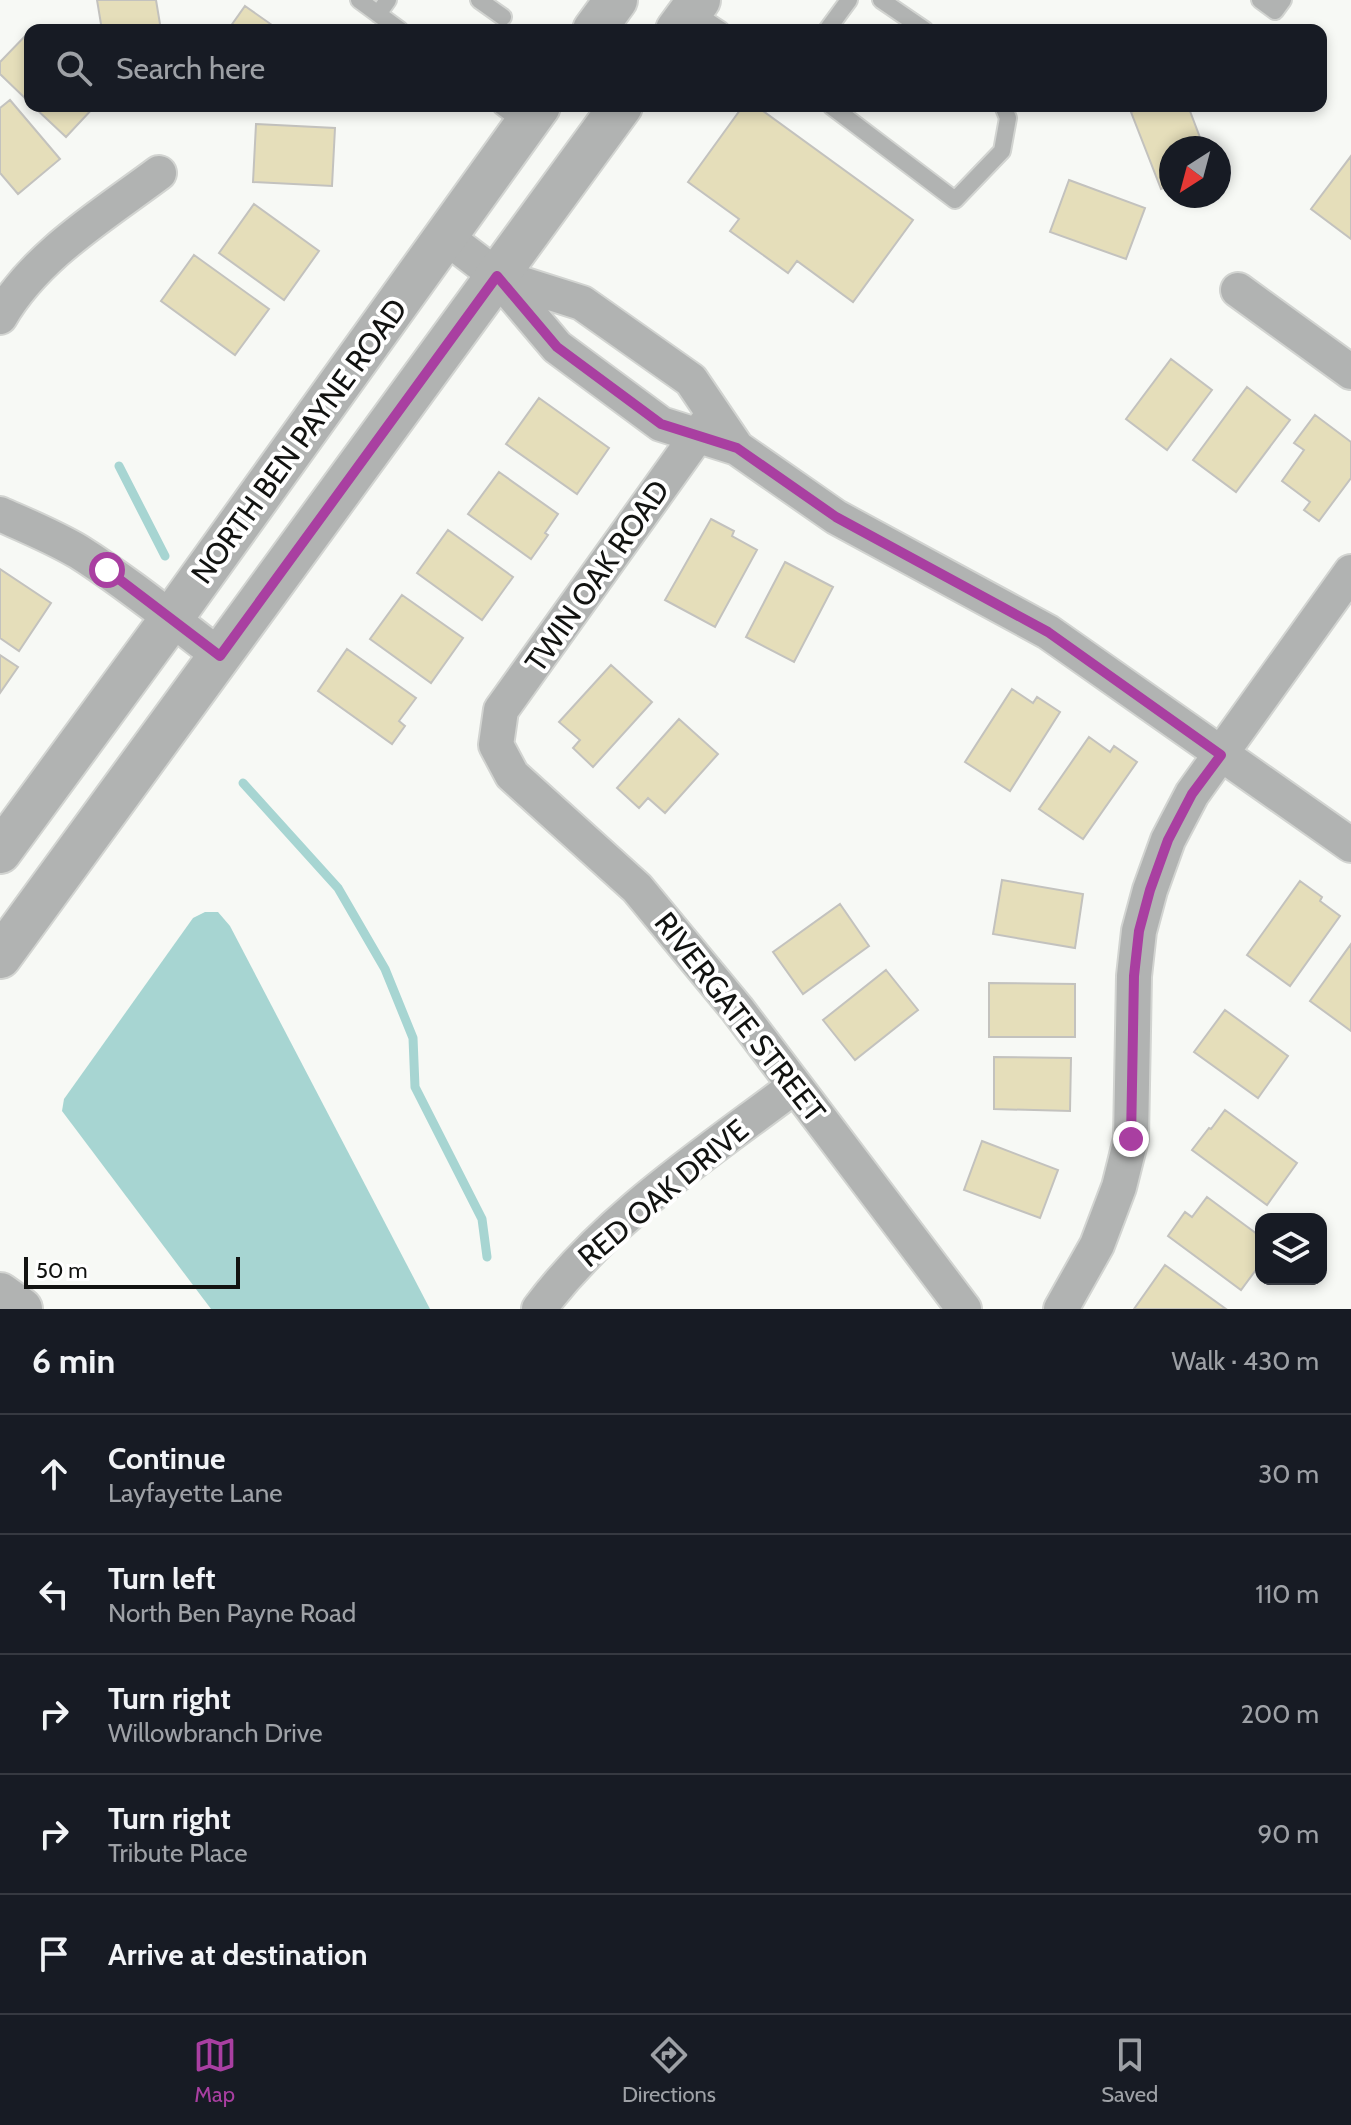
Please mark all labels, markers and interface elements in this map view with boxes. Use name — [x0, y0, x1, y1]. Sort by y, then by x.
search box — [24, 24, 1327, 112]
icon: search — [52, 46, 96, 90]
text: Search here — [116, 50, 265, 87]
north arrow — [1159, 136, 1231, 208]
street label: NORTH BEN PAYNE ROAD — [183, 291, 415, 591]
street label: TWIN OAK ROAD — [517, 473, 677, 679]
route start — [89, 552, 125, 588]
street label: RIVERGATE STREET — [647, 905, 833, 1129]
street label: RED OAK DRIVE — [570, 1111, 756, 1275]
route end — [1113, 1121, 1149, 1157]
map controls — [1255, 1213, 1327, 1285]
button: layers — [1255, 1213, 1327, 1285]
scale bar — [24, 1253, 240, 1289]
text: 50 m — [36, 1257, 88, 1284]
text: 6 min — [32, 1340, 115, 1382]
text: Walk · 430 m — [1171, 1345, 1319, 1377]
text: Continue — [108, 1440, 225, 1477]
icon: ahead — [32, 1452, 76, 1496]
text: 30 m — [1258, 1458, 1319, 1490]
text: Layfayette Lane — [108, 1477, 283, 1509]
text: Turn left — [108, 1560, 216, 1597]
icon: left — [32, 1572, 76, 1616]
text: 110 m — [1255, 1578, 1319, 1610]
text: North Ben Payne Road — [108, 1597, 356, 1629]
text: Turn right — [108, 1680, 231, 1717]
icon: right — [32, 1692, 76, 1736]
text: 200 m — [1240, 1698, 1319, 1730]
text: Willowbranch Drive — [108, 1717, 323, 1749]
text: Turn right — [108, 1800, 231, 1837]
icon: right — [32, 1812, 76, 1856]
text: 90 m — [1257, 1818, 1319, 1850]
text: Tribute Place — [108, 1837, 247, 1869]
icon: arrive — [32, 1932, 76, 1976]
text: Arrive at destination — [108, 1936, 368, 1973]
tab: Map — [193, 2033, 237, 2108]
tab: Directions — [622, 2033, 716, 2108]
tab: Saved — [1101, 2033, 1158, 2108]

